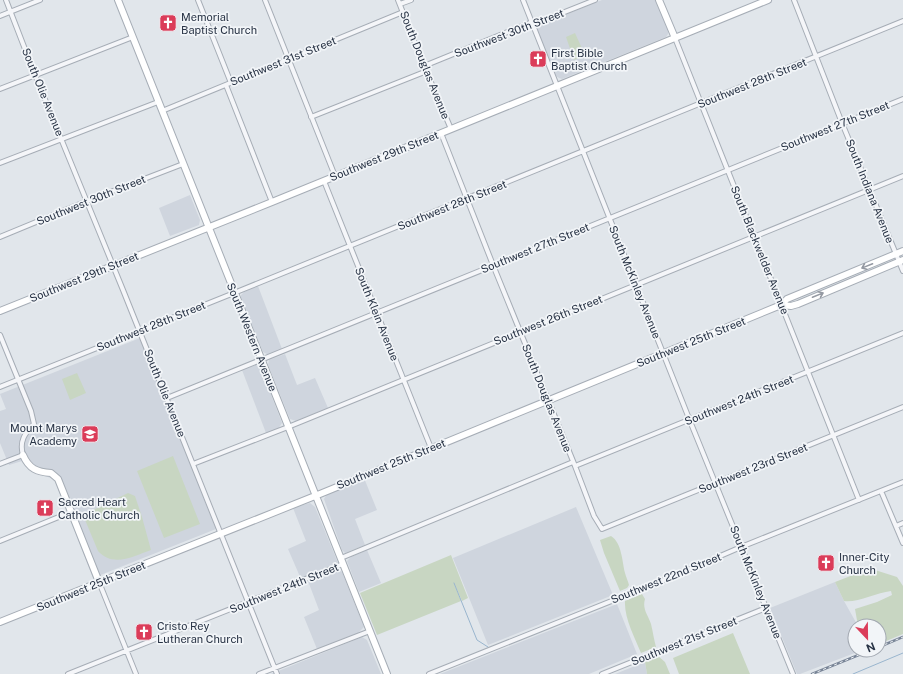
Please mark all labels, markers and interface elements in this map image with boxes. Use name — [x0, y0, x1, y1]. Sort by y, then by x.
street label: Southwest 30th Street — [452, 7, 566, 59]
street label: South Douglas Avenue — [398, 9, 452, 121]
place label: Memorial Baptist Church — [181, 11, 257, 36]
church icon: Memorial Baptist Church — [158, 13, 178, 33]
street label: Southwest 31st Street — [228, 34, 338, 88]
street label: South Olie Avenue — [20, 46, 66, 138]
place label: First Bible Baptist Church — [551, 47, 627, 72]
church icon: First Bible Baptist Church — [528, 49, 548, 69]
street label: Southwest 28th Street — [696, 56, 808, 110]
street label: Southwest 27th Street — [779, 99, 891, 153]
street label: Southwest 29th Street — [328, 129, 440, 183]
street label: South Indiana Avenue — [844, 137, 896, 245]
street label: Southwest 30th Street — [35, 173, 147, 227]
street label: Southwest 28th Street — [396, 178, 508, 232]
street label: South Blackwelder Avenue — [729, 184, 791, 316]
street label: Southwest 27th Street — [479, 221, 591, 275]
street label: South McKinley Avenue — [607, 224, 663, 340]
street label: Southwest 29th Street — [28, 250, 140, 304]
one-way arrow — [861, 262, 873, 270]
street label: South Klein Avenue — [353, 266, 401, 362]
street label: South Western Avenue — [225, 281, 279, 393]
one-way arrow — [812, 291, 824, 298]
street label: Southwest 26th Street — [492, 293, 604, 347]
street label: Southwest 28th Street — [95, 299, 207, 353]
street label: Southwest 25th Street — [635, 315, 747, 369]
street label: South Douglas Avenue — [520, 342, 574, 454]
street label: South Olie Avenue — [142, 347, 188, 439]
street label: Southwest 24th Street — [683, 373, 795, 427]
place label: Mount Marys Academy — [10, 422, 77, 447]
school or university icon: Mount Marys Academy — [80, 424, 100, 444]
street label: Southwest 25th Street — [335, 437, 447, 491]
street label: Southwest 23rd Street — [697, 441, 809, 495]
place label: Sacred Heart Catholic Church — [58, 496, 140, 521]
church icon: Sacred Heart Catholic Church — [35, 498, 55, 518]
street label: South McKinley Avenue — [728, 524, 784, 640]
street label: Southwest 22nd Street — [609, 550, 723, 606]
place label: Inner-City Church — [839, 551, 890, 576]
church icon: Inner-City Church — [816, 553, 836, 573]
street label: Southwest 25th Street — [35, 559, 147, 613]
street label: Southwest 24th Street — [228, 561, 340, 615]
street label: Southwest 21st Street — [629, 614, 739, 668]
north arrow — [847, 618, 887, 658]
place label: Cristo Rey Lutheran Church — [157, 620, 243, 645]
church icon: Cristo Rey Lutheran Church — [134, 622, 154, 642]
text: N — [865, 640, 877, 654]

